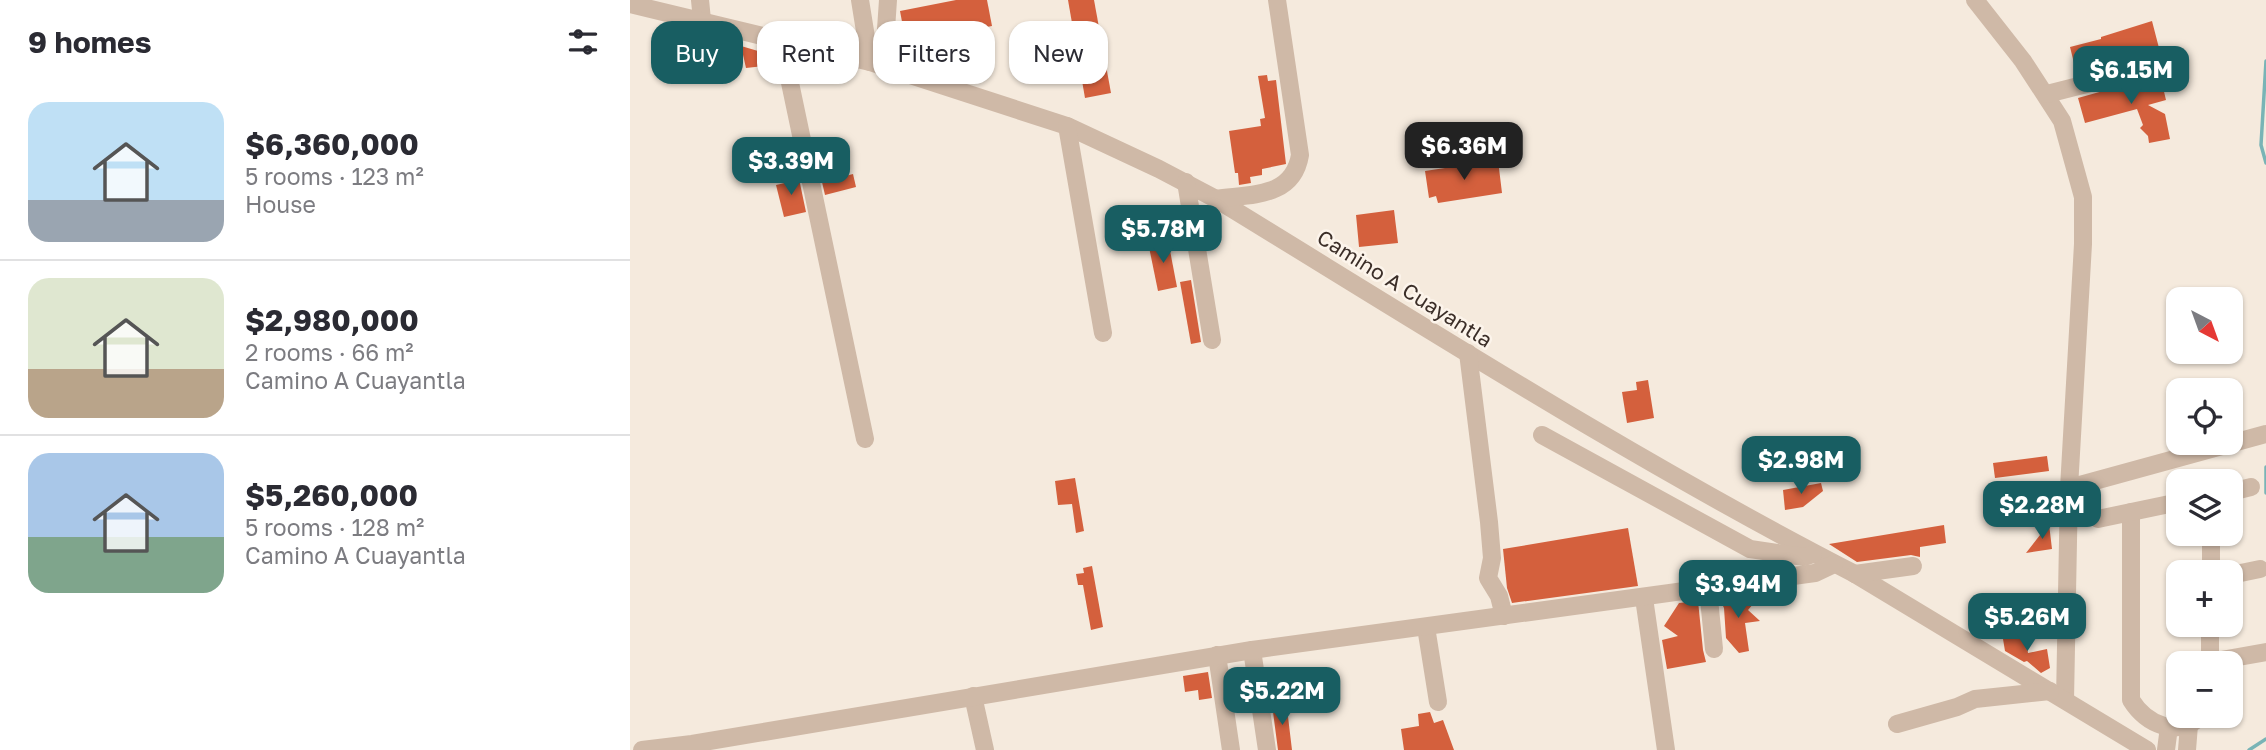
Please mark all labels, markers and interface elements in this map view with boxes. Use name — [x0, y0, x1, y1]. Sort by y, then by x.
chip: Buy — [651, 21, 743, 84]
chip: Rent — [757, 21, 859, 84]
chip: Filters — [873, 21, 995, 84]
chip: New — [1009, 21, 1108, 84]
icon: filters — [564, 23, 602, 61]
text: 9 homes — [28, 24, 151, 60]
pin: $6.15M — [2074, 46, 2188, 106]
text: $6.15M — [2089, 55, 2173, 83]
pin: $6.36M — [1407, 122, 1521, 182]
text: $6,360,000 — [245, 126, 419, 162]
icon: home — [84, 130, 168, 214]
text: $6.36M — [1421, 131, 1507, 159]
pin: $3.39M — [734, 138, 848, 197]
text: $3.39M — [748, 146, 834, 174]
text: 5 rooms · 123 m² — [245, 162, 424, 190]
text: House — [245, 190, 316, 218]
pin: $5.78M — [1106, 205, 1220, 265]
text: $5.78M — [1121, 214, 1205, 242]
street label: Camino A Cuayantla — [1313, 224, 1497, 352]
north arrow — [2166, 287, 2244, 364]
map controls — [2166, 287, 2243, 728]
text: $2,980,000 — [245, 302, 419, 338]
icon: home — [84, 306, 168, 390]
text: 2 rooms · 66 m² — [245, 338, 414, 366]
text: Camino A Cuayantla — [245, 366, 466, 394]
button: locate — [2166, 378, 2243, 455]
pin: $2.98M — [1744, 436, 1858, 496]
text: $2.98M — [1758, 445, 1844, 473]
button: layers — [2166, 469, 2243, 546]
text: $5,260,000 — [245, 477, 418, 513]
icon: home — [84, 481, 168, 565]
pin: $2.28M — [1985, 482, 2099, 541]
text: $2.28M — [1999, 490, 2085, 518]
text: 5 rooms · 128 m² — [245, 513, 424, 541]
text: Camino A Cuayantla — [245, 541, 466, 569]
pin: $3.94M — [1681, 560, 1795, 620]
button: + — [2166, 560, 2243, 637]
text: $3.94M — [1695, 569, 1781, 597]
pin: $5.26M — [1970, 594, 2084, 653]
text: $5.26M — [1984, 602, 2070, 630]
button: − — [2166, 651, 2243, 728]
pin: $5.22M — [1225, 668, 1339, 727]
text: $5.22M — [1239, 676, 1325, 704]

